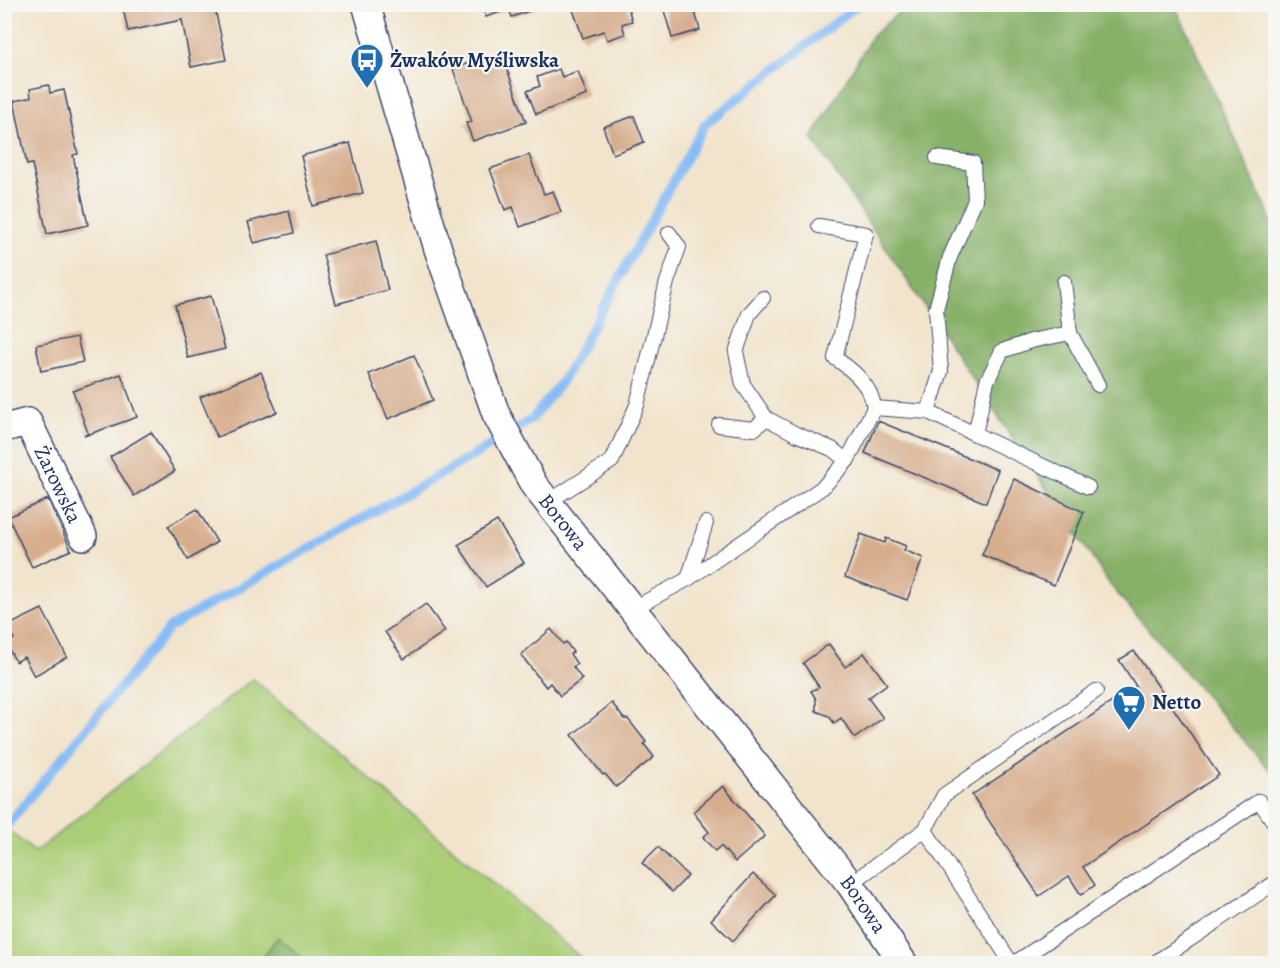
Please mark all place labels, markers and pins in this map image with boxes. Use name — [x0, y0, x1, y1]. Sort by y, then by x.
bus stop icon: Żwaków Myśliwska — [349, 42, 385, 89]
place label: Żwaków Myśliwska — [390, 46, 560, 74]
supermarket icon: Netto — [1111, 684, 1147, 731]
place label: Netto — [1152, 688, 1202, 716]

